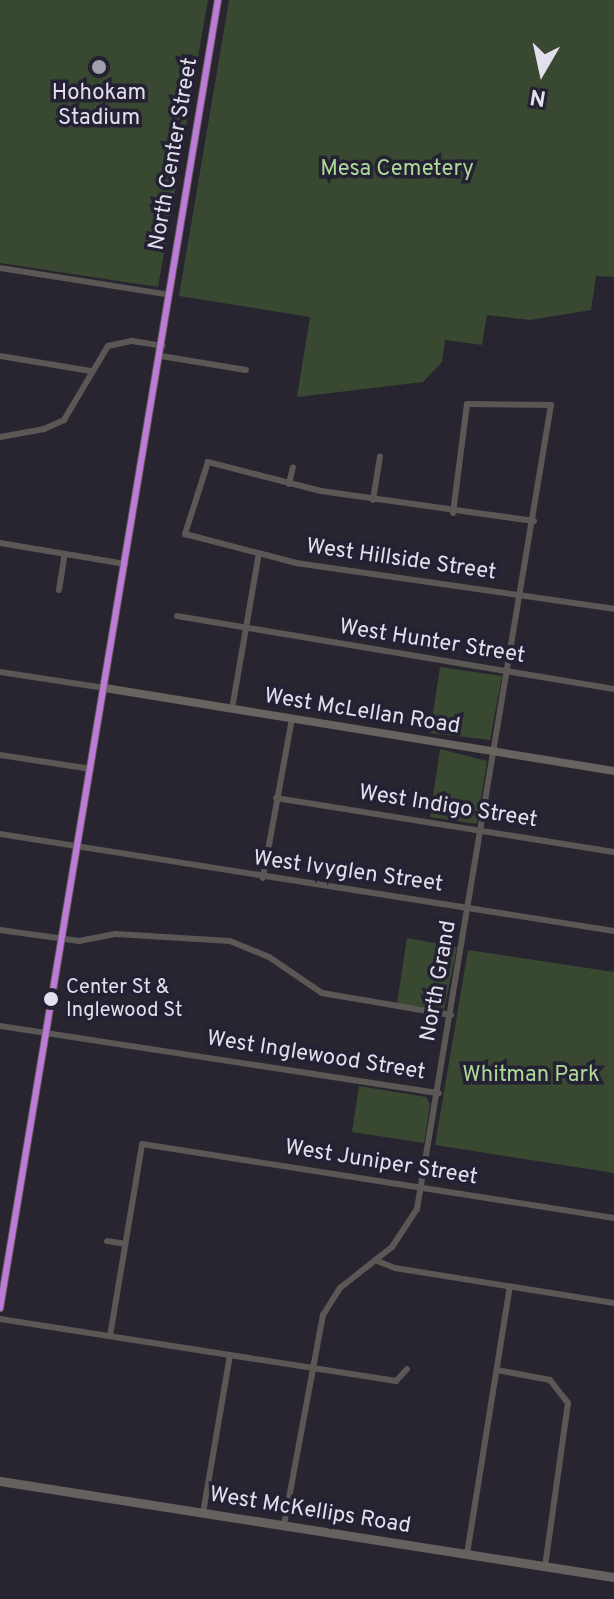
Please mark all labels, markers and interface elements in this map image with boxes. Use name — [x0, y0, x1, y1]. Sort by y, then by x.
north arrow — [502, 32, 582, 112]
street label: North Center Street — [144, 56, 204, 252]
marker: Hohokam Stadium — [90, 58, 108, 76]
place label: Hohokam Stadium — [52, 80, 146, 132]
text: N — [528, 82, 548, 111]
park label: Mesa Cemetery — [320, 157, 474, 183]
street label: West Hillside Street — [304, 534, 498, 586]
street label: West Hunter Street — [337, 614, 527, 670]
street label: West McLellan Road — [262, 683, 462, 741]
street label: West Indigo Street — [357, 780, 539, 834]
street label: West Ivyglen Street — [251, 846, 445, 898]
street label: North Grand — [415, 918, 463, 1044]
place label: Center St & Inglewood St — [66, 976, 183, 1023]
marker: Center St & Inglewood St — [43, 991, 59, 1007]
street label: West Inglewood Street — [205, 1026, 427, 1086]
park label: Whitman Park — [462, 1063, 600, 1089]
street label: West Juniper Street — [283, 1135, 479, 1191]
street label: West McKellips Road — [207, 1482, 413, 1540]

